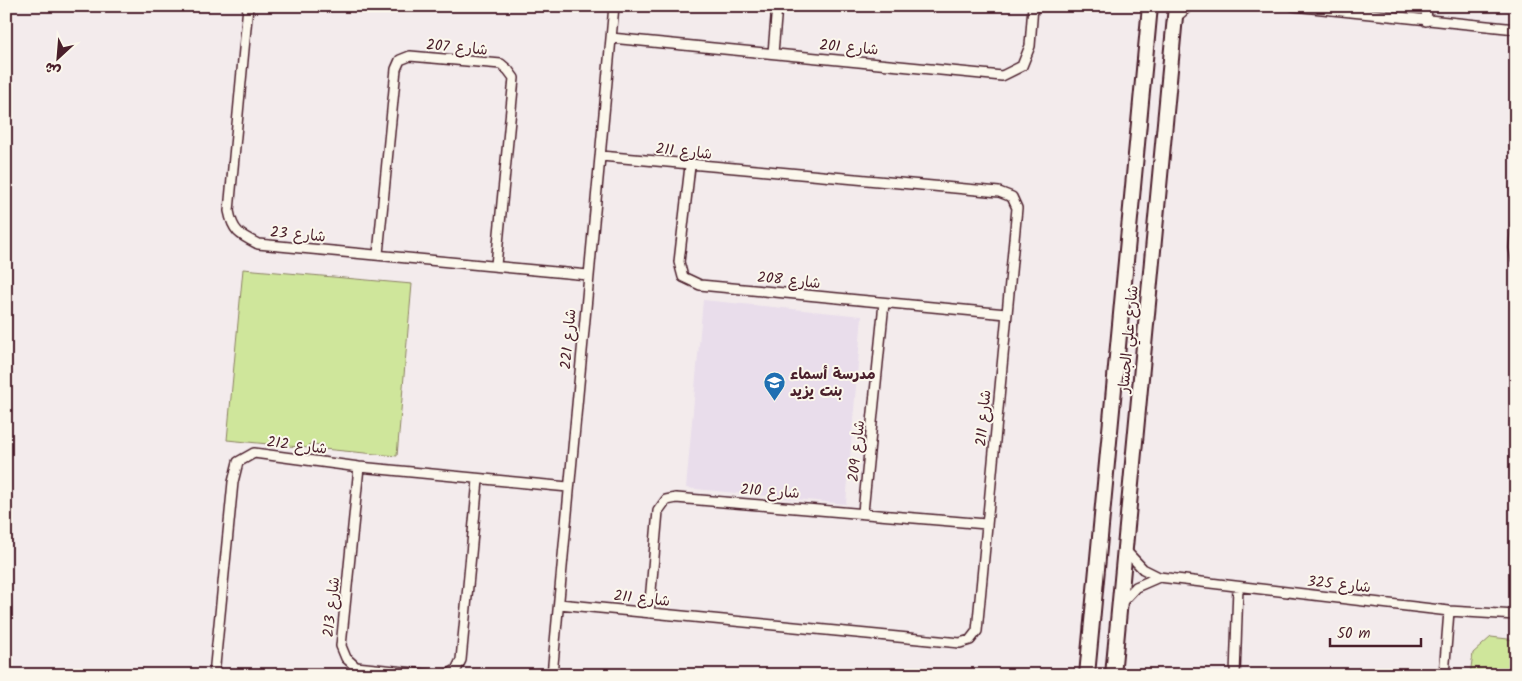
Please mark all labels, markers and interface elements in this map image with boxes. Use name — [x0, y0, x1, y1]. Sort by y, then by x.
north arrow — [32, 32, 82, 82]
street label: شارع 207 — [425, 33, 489, 63]
street label: شارع 201 — [818, 33, 880, 63]
text: ش — [41, 56, 64, 82]
street label: شارع 211 — [654, 137, 713, 167]
street label: شارع 23 — [269, 221, 327, 249]
street label: شارع 208 — [756, 266, 822, 296]
street label: شارع علي الجسار — [1112, 284, 1146, 395]
street label: شارع 221 — [554, 308, 584, 370]
place label: مدرسة أسماء بنت يزيد — [790, 363, 876, 404]
school or university icon: مدرسة أسماء بنت يزيد — [762, 371, 786, 402]
street label: شارع 211 — [970, 389, 998, 447]
street label: شارع 209 — [842, 419, 872, 483]
street label: شارع 212 — [265, 430, 328, 462]
street label: شارع 210 — [739, 478, 800, 506]
street label: شارع 325 — [1306, 570, 1372, 600]
street label: شارع 213 — [317, 576, 347, 638]
street label: شارع 211 — [612, 584, 671, 614]
scale bar — [1330, 616, 1421, 648]
text: 50 m — [1337, 622, 1371, 646]

